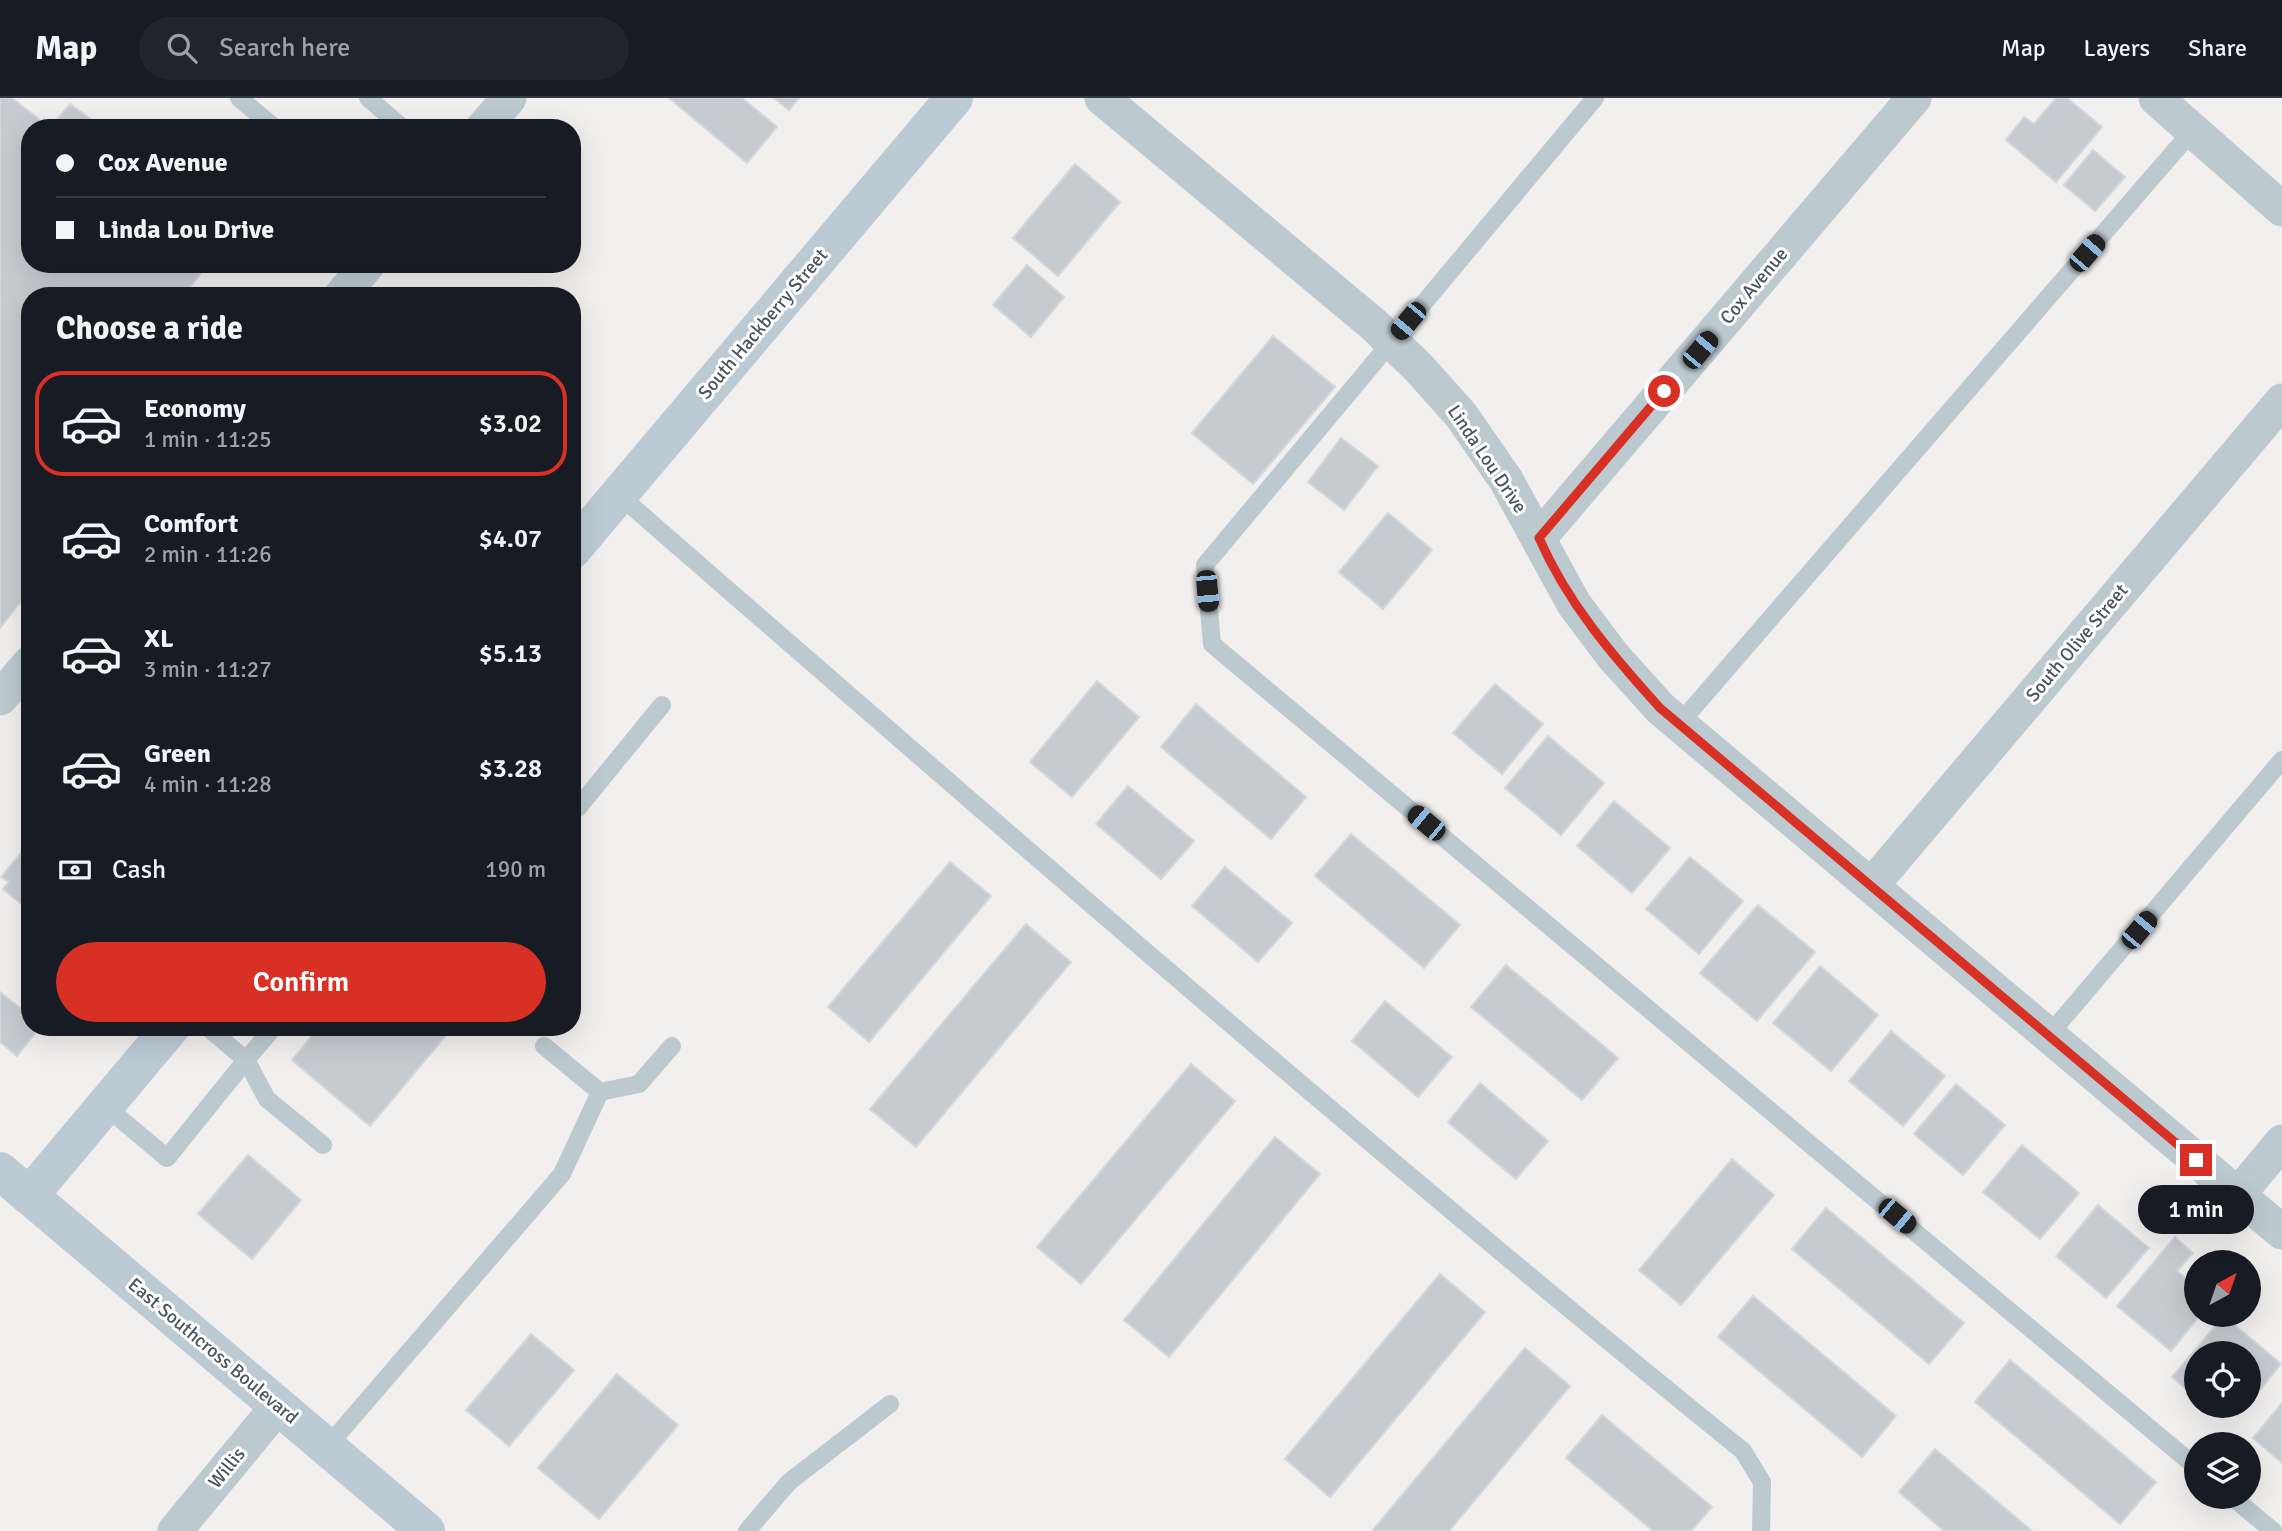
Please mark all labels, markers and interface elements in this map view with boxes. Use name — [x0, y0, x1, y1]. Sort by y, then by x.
search box — [139, 17, 629, 80]
text: Map — [35, 28, 97, 69]
icon: search — [163, 29, 201, 67]
text: Search here — [219, 32, 350, 64]
text: Map — [2001, 33, 2046, 63]
text: Layers — [2084, 33, 2150, 63]
text: Share — [2188, 33, 2247, 63]
text: Cox Avenue — [98, 147, 228, 179]
text: Linda Lou Drive — [98, 214, 274, 246]
car — [2066, 230, 2109, 276]
street label: South Hackberry Street — [693, 243, 833, 404]
street label: Cox Avenue — [1715, 243, 1793, 329]
car — [1387, 298, 1430, 344]
text: Choose a ride — [56, 309, 243, 348]
car — [1679, 327, 1722, 373]
route start — [1648, 375, 1680, 407]
icon: car — [60, 392, 123, 455]
text: Economy — [144, 393, 246, 425]
street label: Linda Lou Drive — [1442, 400, 1532, 518]
text: $3.02 — [479, 408, 542, 440]
text: 1 min · 11:25 — [144, 425, 272, 454]
icon: car — [60, 507, 123, 570]
text: Comfort — [144, 508, 238, 540]
text: $4.07 — [479, 523, 542, 555]
text: 2 min · 11:26 — [144, 540, 272, 569]
car — [1195, 569, 1220, 613]
street label: South Olive Street — [2021, 579, 2134, 707]
icon: car — [60, 622, 123, 685]
text: XL — [144, 623, 174, 655]
text: $5.13 — [479, 638, 542, 670]
text: 3 min · 11:27 — [144, 655, 272, 684]
icon: car — [60, 737, 123, 800]
text: Green — [144, 738, 211, 770]
text: $3.28 — [479, 753, 542, 785]
text: 4 min · 11:28 — [144, 770, 272, 799]
car — [1404, 801, 1449, 845]
icon: cash — [56, 851, 94, 889]
text: Cash — [112, 854, 166, 886]
text: 190 m — [485, 855, 546, 884]
car — [2118, 907, 2161, 953]
button: Confirm — [56, 942, 546, 1022]
route end — [2180, 1144, 2212, 1176]
callout: 1 min — [2138, 1184, 2254, 1234]
car — [1875, 1194, 1920, 1238]
text: 1 min — [2168, 1195, 2224, 1224]
north arrow — [2184, 1250, 2261, 1326]
map controls — [2184, 1250, 2261, 1509]
street label: East Southcross Boulevard — [123, 1273, 303, 1429]
button: locate — [2184, 1341, 2261, 1418]
button: layers — [2184, 1432, 2261, 1509]
street label: Willis — [203, 1443, 251, 1493]

